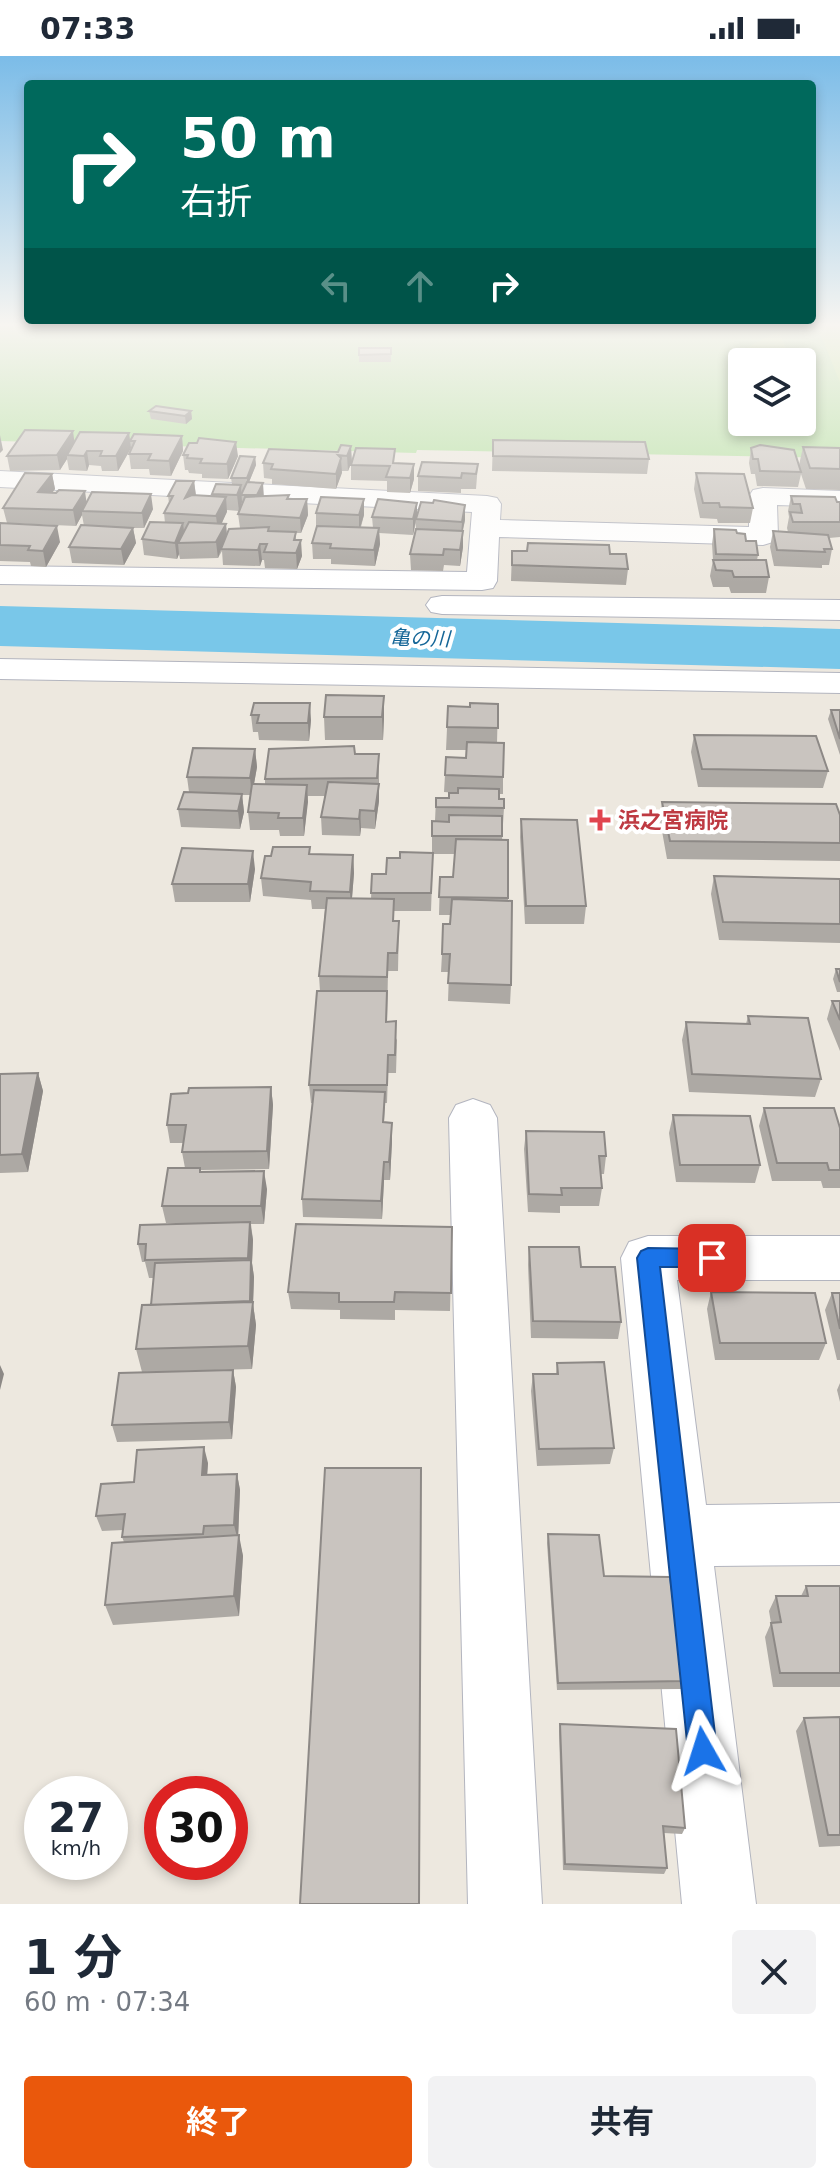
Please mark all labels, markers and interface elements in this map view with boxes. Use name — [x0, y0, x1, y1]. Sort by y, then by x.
text: 07:33 — [40, 11, 136, 46]
text: 50 m — [180, 105, 336, 170]
icon: right — [48, 112, 152, 216]
text: 右折 — [180, 181, 252, 222]
icon: left — [314, 264, 358, 308]
icon: ahead — [398, 264, 442, 308]
icon: right — [482, 264, 526, 308]
map controls — [728, 348, 816, 436]
button: layers — [728, 348, 816, 436]
water label: 亀の川 — [390, 625, 452, 651]
place label: 浜之宮病院 — [618, 808, 728, 833]
marker: 浜之宮病院 — [589, 809, 611, 831]
pin — [678, 1224, 746, 1292]
icon: arrive — [690, 1236, 734, 1280]
position arrow — [661, 1709, 745, 1793]
speed limit sign: 30 — [144, 1776, 248, 1880]
text: 27 — [48, 1795, 104, 1841]
text: km/h — [51, 1836, 101, 1860]
text: 1 分 — [24, 1929, 122, 1985]
button: close — [732, 1930, 816, 2014]
text: 60 m · 07:34 — [24, 1987, 190, 2017]
button: 終了 — [24, 2076, 412, 2168]
button: 共有 — [428, 2076, 816, 2168]

